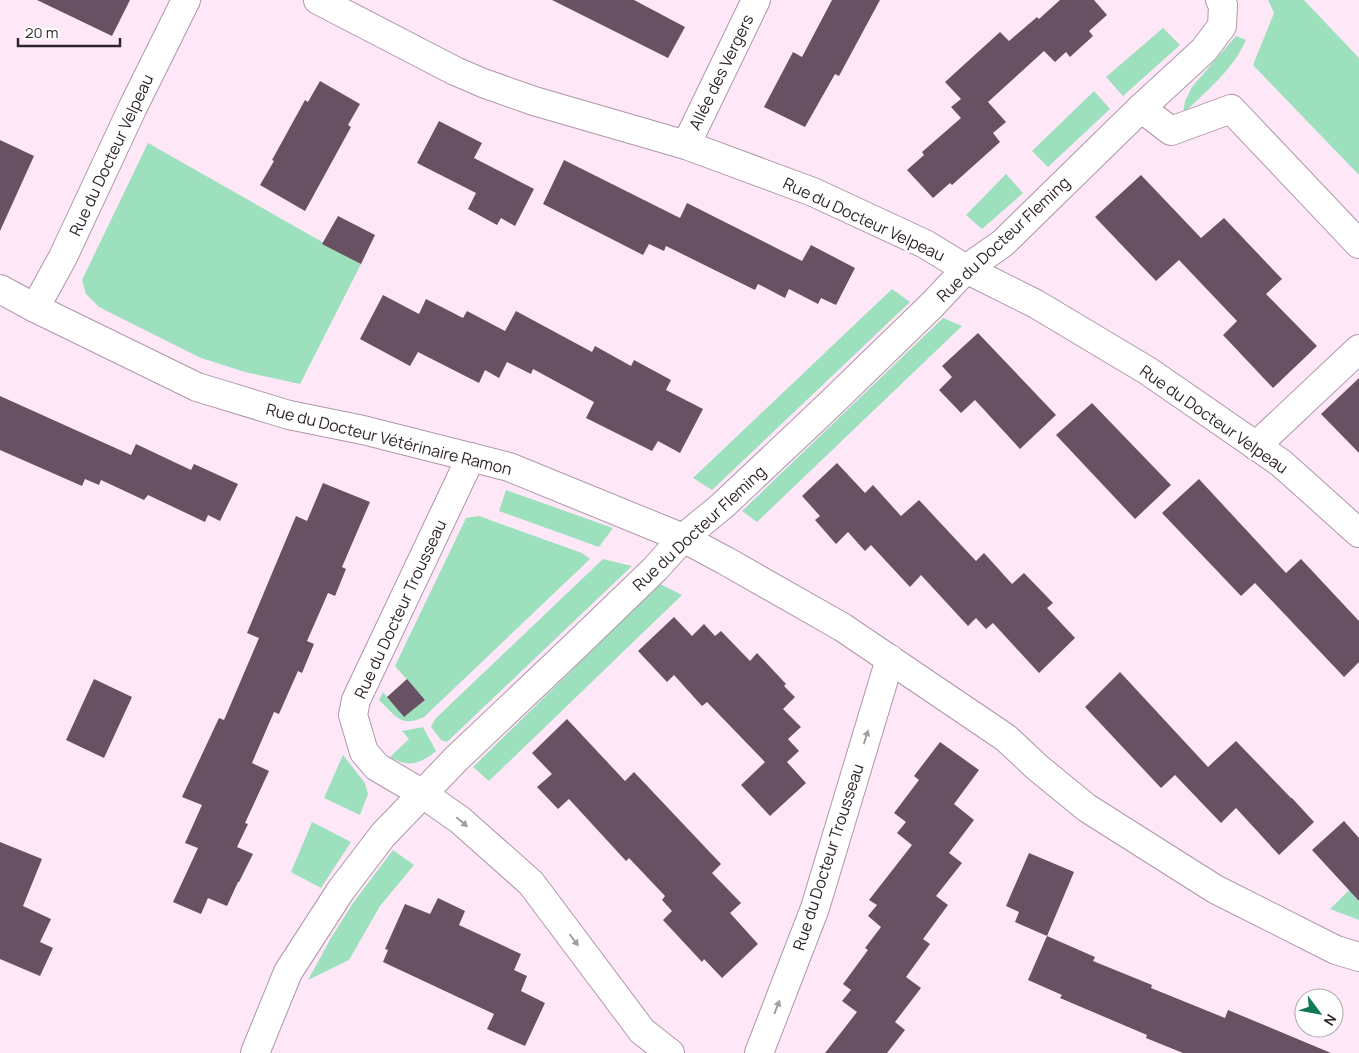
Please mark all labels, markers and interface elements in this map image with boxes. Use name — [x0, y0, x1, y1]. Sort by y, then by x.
street label: Allée des Vergers — [683, 10, 759, 134]
scale bar — [18, 15, 120, 47]
text: 20 m — [25, 22, 58, 43]
street label: Rue du Docteur Velpeau — [64, 71, 158, 239]
street label: Rue du Docteur Fleming — [932, 171, 1074, 307]
street label: Rue du Docteur Velpeau — [780, 172, 948, 266]
street label: Rue du Docteur Velpeau — [1136, 359, 1292, 479]
street label: Rue du Docteur Vétérinaire Ramon — [264, 398, 514, 480]
street label: Rue du Docteur Fleming — [628, 460, 770, 596]
street label: Rue du Docteur Trousseau — [349, 516, 451, 702]
one-way arrow — [862, 729, 870, 744]
street label: Rue du Docteur Trousseau — [787, 761, 869, 953]
one-way arrow — [456, 817, 469, 828]
one-way arrow — [568, 933, 579, 946]
north arrow — [1294, 988, 1344, 1038]
one-way arrow — [774, 1000, 781, 1015]
text: N — [1320, 1011, 1341, 1029]

